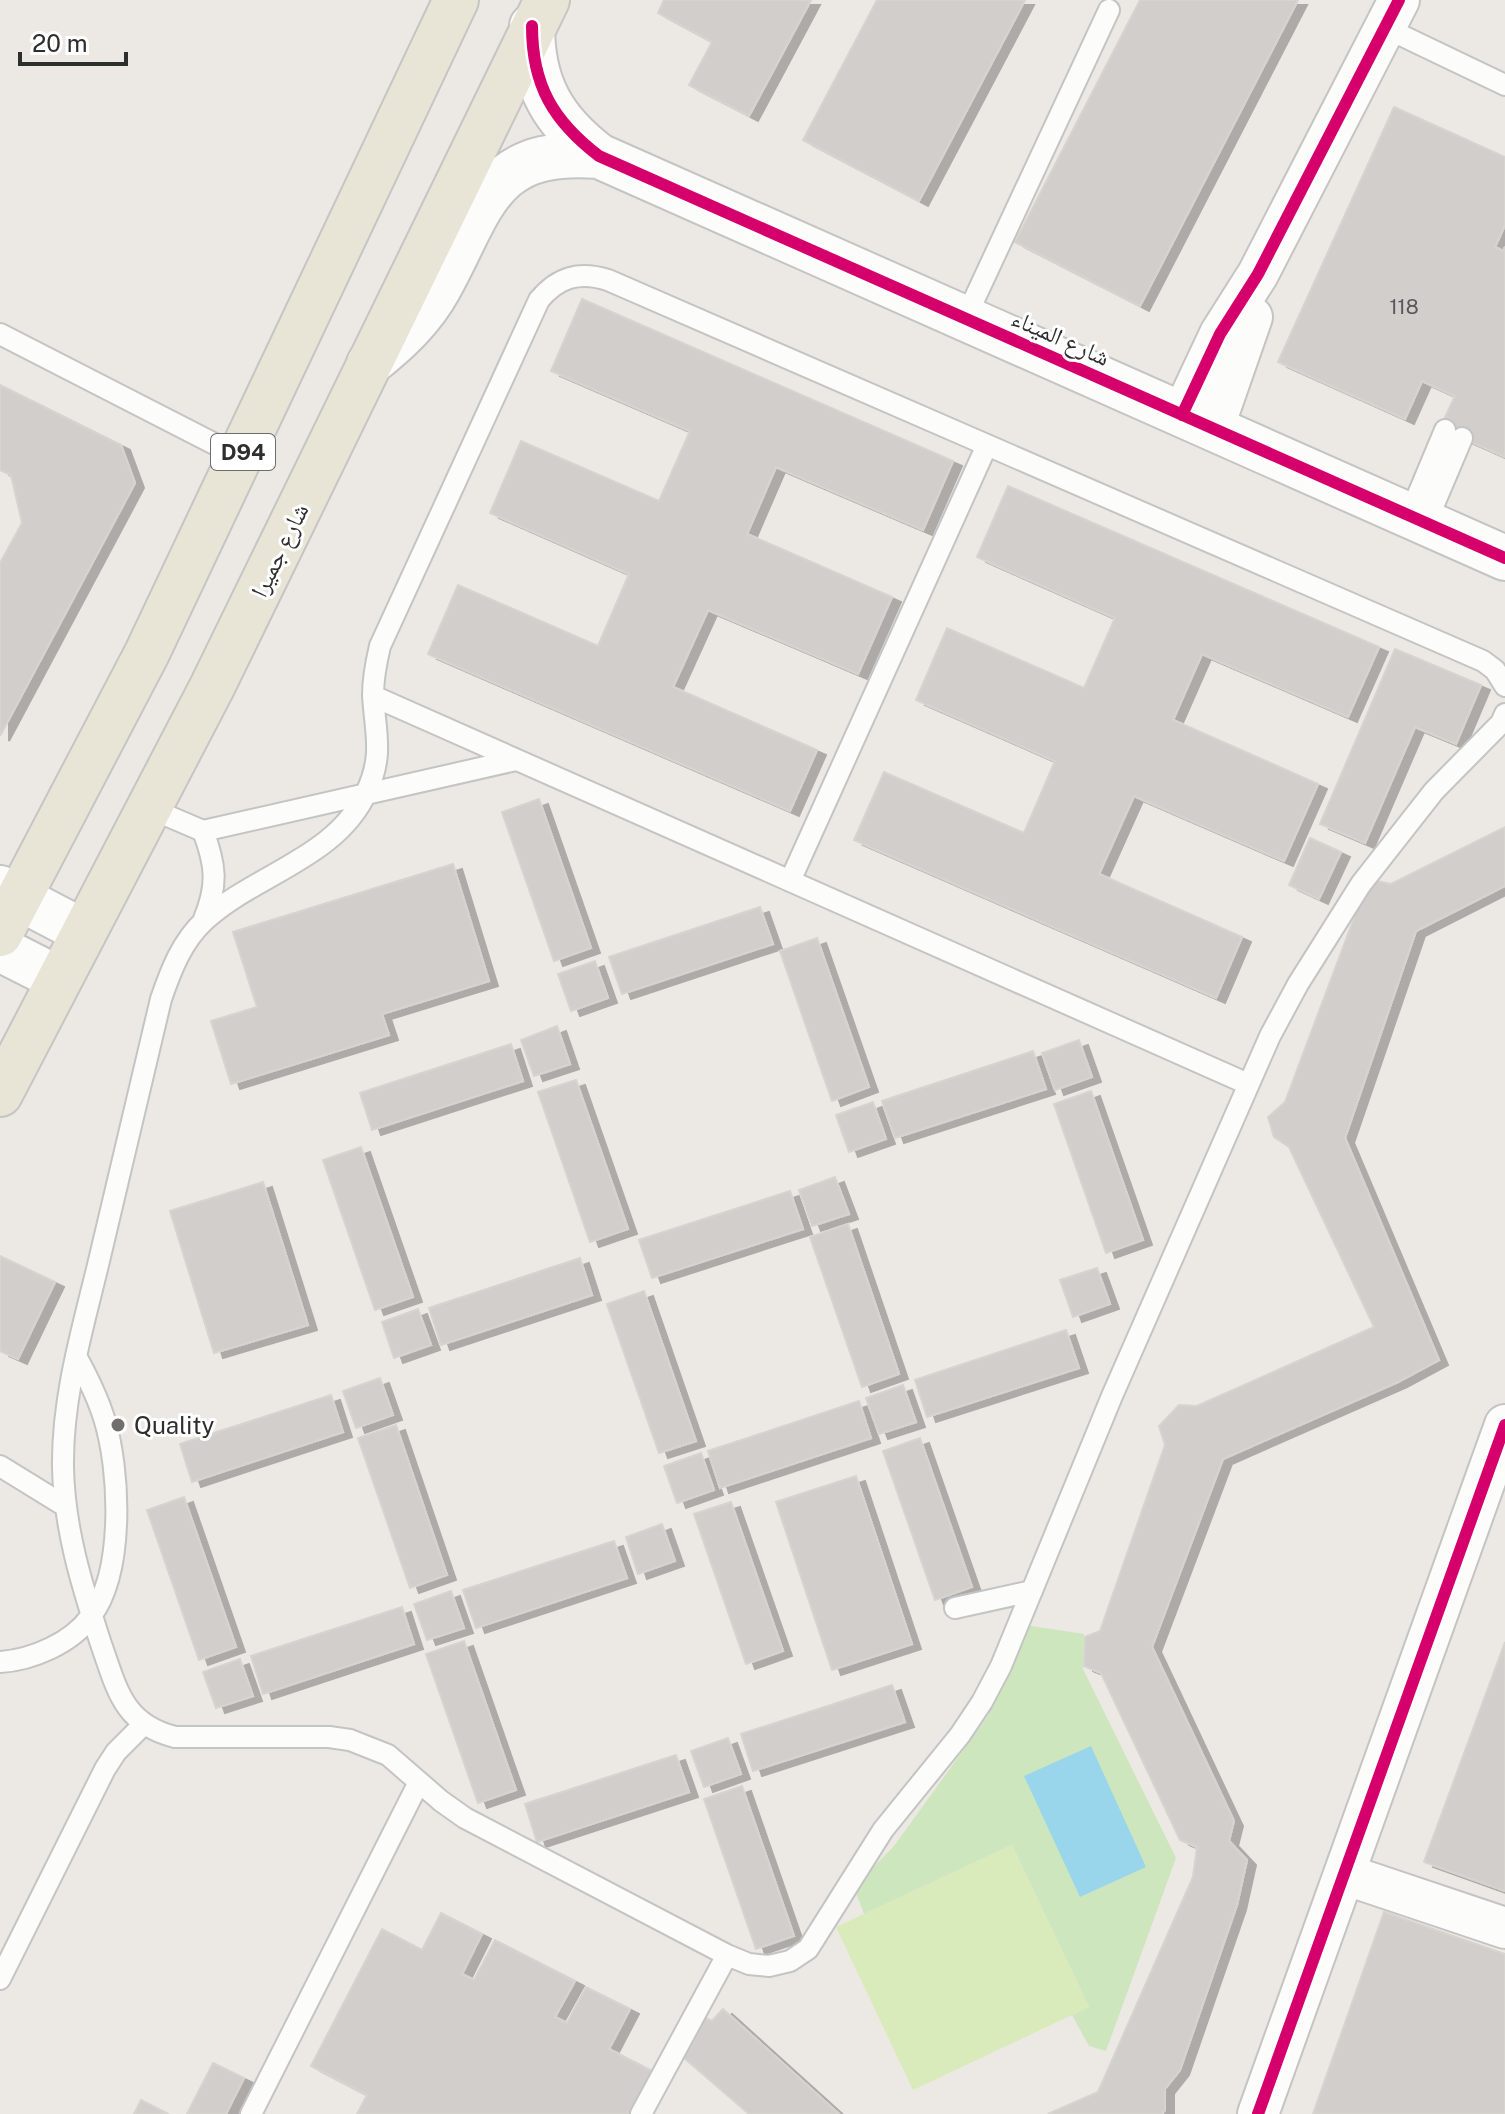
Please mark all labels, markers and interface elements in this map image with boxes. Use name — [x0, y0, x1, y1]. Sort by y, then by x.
scale bar — [20, 16, 126, 66]
text: 20 m — [32, 29, 88, 57]
house number: 118 — [1389, 295, 1419, 319]
street label: شارع الميناء — [1007, 303, 1114, 373]
road number: D94 — [211, 434, 275, 470]
street label: شارع جميرا — [244, 499, 315, 602]
place label: Quality — [134, 1411, 215, 1439]
marker: Quality — [109, 1416, 127, 1434]

